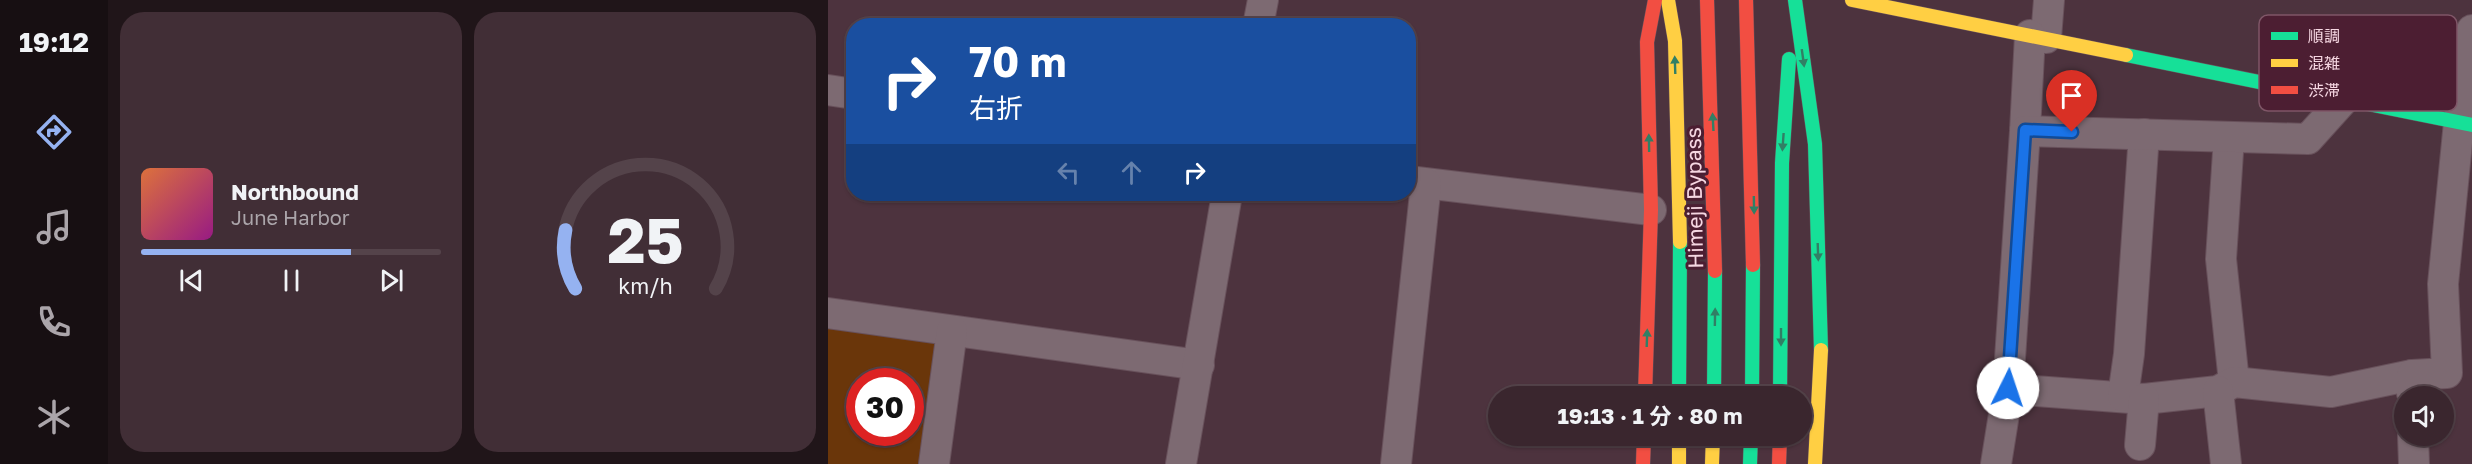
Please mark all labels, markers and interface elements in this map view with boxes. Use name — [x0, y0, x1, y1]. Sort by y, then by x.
legend — [2259, 15, 2457, 111]
text: 19:12 — [19, 26, 89, 58]
text: 順調 — [2308, 26, 2340, 46]
text: 70 m — [969, 36, 1066, 86]
icon: right — [870, 42, 948, 120]
one-way arrow — [1798, 49, 1807, 68]
text: 混雑 — [2308, 53, 2340, 73]
one-way arrow — [1671, 55, 1680, 74]
pin — [2046, 70, 2097, 132]
icon: arrive — [2055, 79, 2088, 112]
text: 渋滞 — [2308, 80, 2340, 100]
text: 右折 — [969, 92, 1023, 124]
icon: directions — [33, 111, 75, 153]
one-way arrow — [1709, 112, 1718, 131]
street label: Himeji Bypass — [1680, 127, 1708, 269]
one-way arrow — [1645, 133, 1654, 152]
one-way arrow — [1779, 133, 1788, 152]
icon: left — [1052, 156, 1085, 189]
icon: ahead — [1115, 156, 1148, 189]
icon: right — [1178, 156, 1211, 189]
text: Northbound — [231, 178, 359, 205]
one-way arrow — [1749, 196, 1759, 215]
text: 25 — [607, 202, 683, 277]
text: June Harbor — [231, 205, 350, 229]
icon: music — [33, 206, 75, 248]
one-way arrow — [1813, 243, 1822, 262]
icon: previous — [175, 264, 208, 297]
icon: pause — [275, 264, 308, 297]
icon: next — [375, 264, 408, 297]
text: km/h — [618, 273, 672, 299]
icon: phone — [33, 301, 75, 343]
one-way arrow — [1711, 307, 1720, 326]
one-way arrow — [1642, 328, 1652, 347]
one-way arrow — [1776, 328, 1786, 347]
position arrow — [1976, 356, 2040, 420]
speed limit sign: 30 — [846, 368, 924, 446]
map controls — [2394, 386, 2454, 446]
button: sound — [2394, 386, 2454, 446]
icon: climate — [33, 396, 75, 438]
text: 19:13 · 1 分 · 80 m — [1557, 402, 1743, 429]

